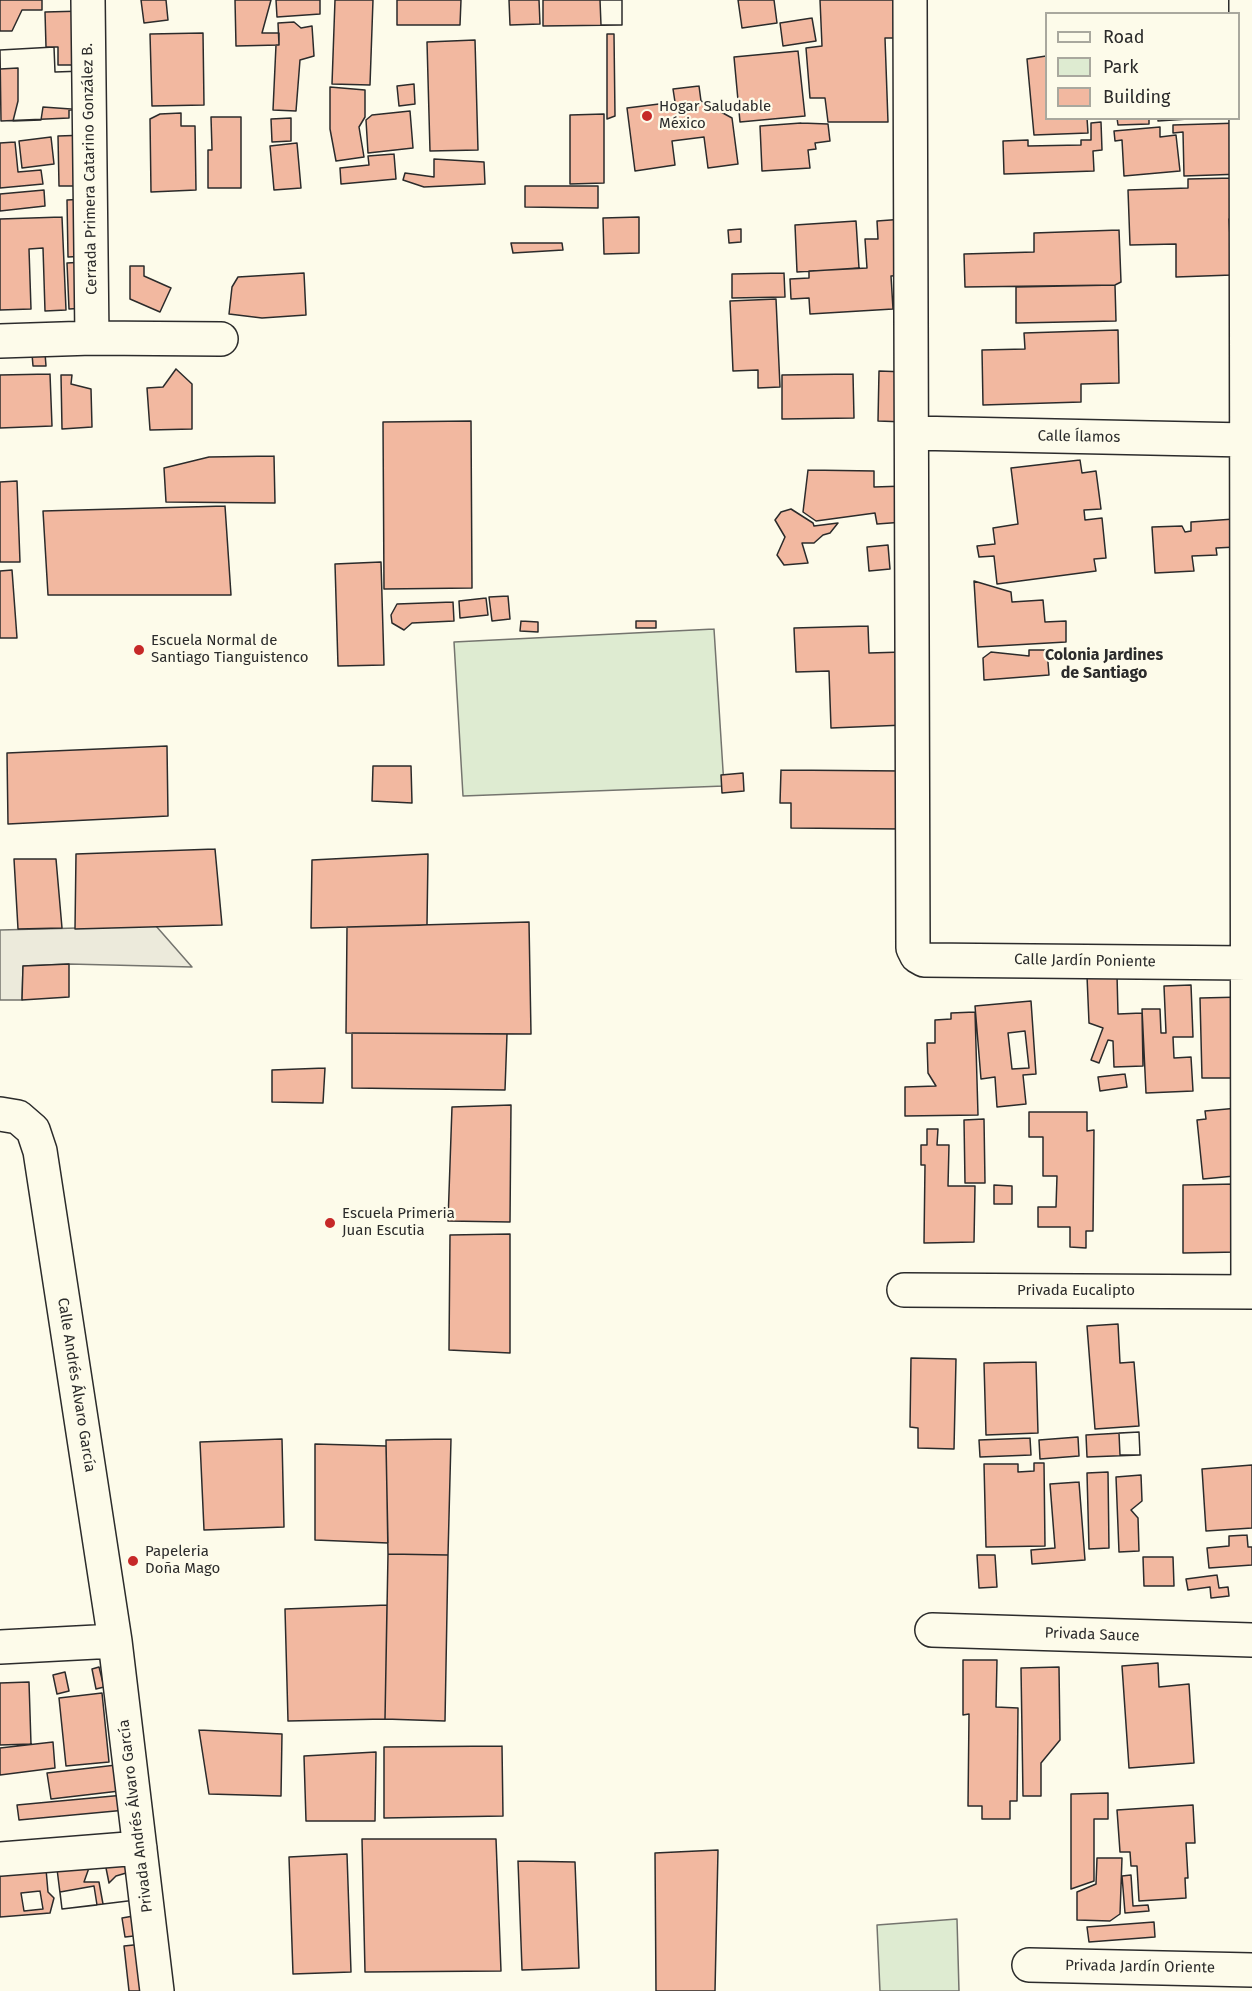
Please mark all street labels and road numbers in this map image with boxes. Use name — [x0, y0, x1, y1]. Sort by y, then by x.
street label: Cerrada Primera Catarino González B. — [79, 43, 101, 295]
street label: Calle Ílamos — [1038, 427, 1120, 447]
street label: Calle Jardín Poniente — [1014, 951, 1156, 971]
street label: Privada Eucalipto — [1017, 1282, 1135, 1300]
street label: Calle Andrés Álvaro García — [53, 1296, 99, 1474]
street label: Privada Sauce — [1044, 1624, 1140, 1646]
street label: Privada Andrés Álvaro García — [115, 1718, 157, 1914]
street label: Privada Jardín Oriente — [1065, 1957, 1215, 1977]

